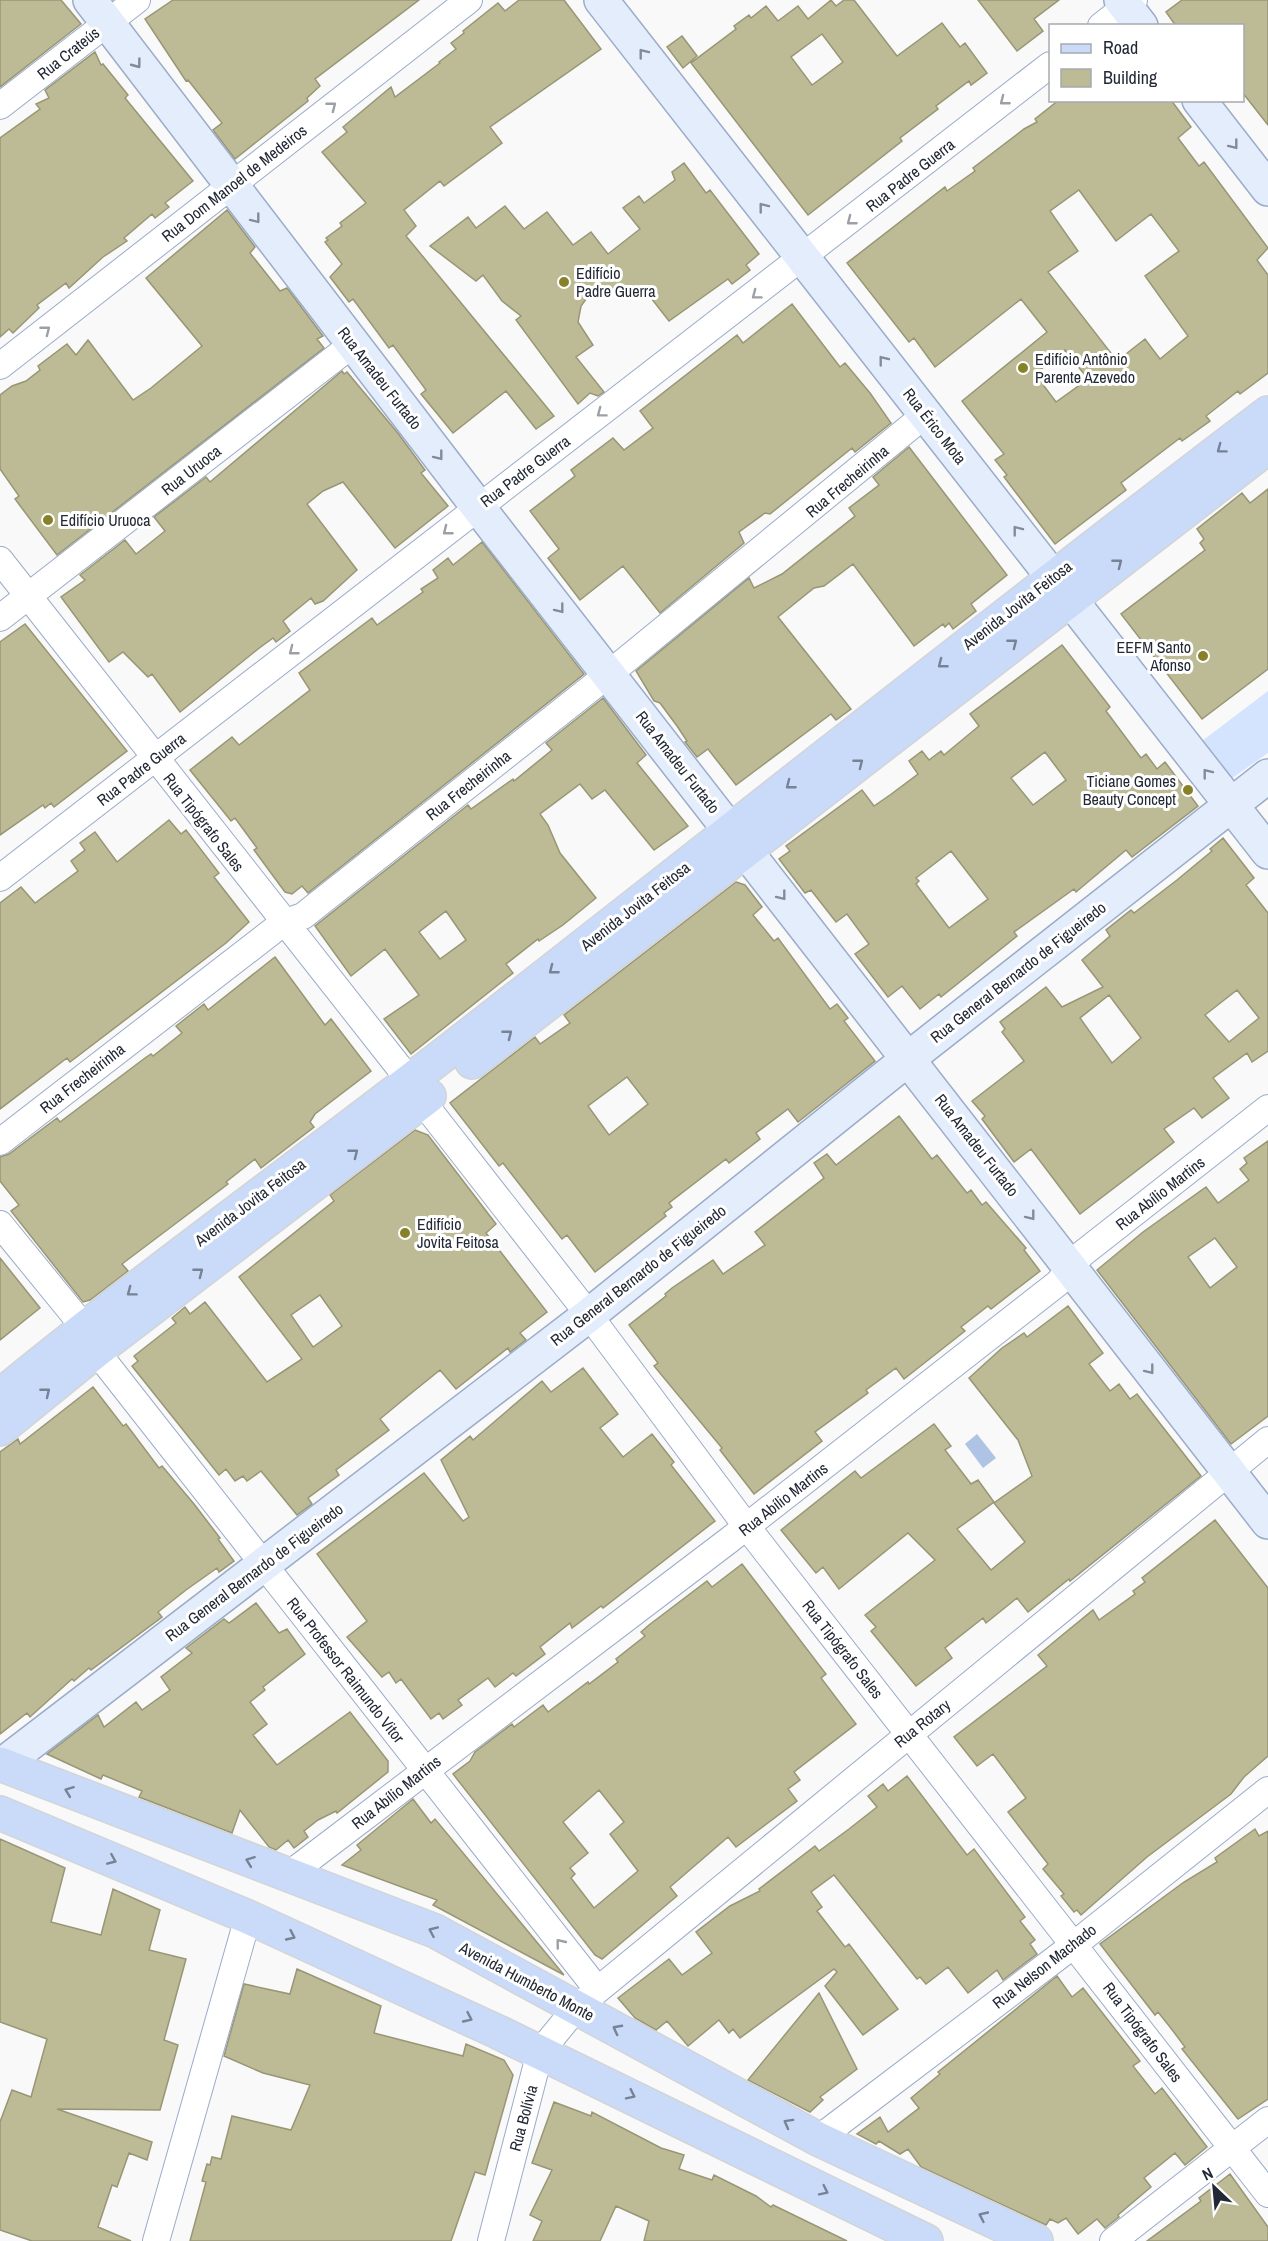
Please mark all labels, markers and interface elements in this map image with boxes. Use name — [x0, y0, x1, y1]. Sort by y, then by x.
street label: Rua Crateús — [32, 22, 104, 84]
legend — [1049, 24, 1244, 102]
text: Road — [1103, 35, 1138, 60]
one-way arrow — [639, 49, 650, 60]
one-way arrow — [130, 57, 141, 68]
text: Building — [1103, 65, 1158, 90]
one-way arrow — [1000, 94, 1011, 105]
one-way arrow — [326, 103, 337, 114]
street label: Rua Dom Manoel de Medeiros — [157, 119, 311, 247]
street label: Rua Padre Guerra — [861, 133, 960, 217]
one-way arrow — [1226, 138, 1237, 149]
one-way arrow — [759, 203, 770, 214]
one-way arrow — [248, 212, 259, 223]
one-way arrow — [847, 214, 858, 225]
place label: Edifício Padre Guerra — [576, 262, 656, 302]
marker: Edifício Padre Guerra — [557, 275, 571, 289]
one-way arrow — [752, 287, 763, 298]
street label: Rua Amadeu Furtado — [333, 322, 427, 434]
one-way arrow — [39, 326, 50, 337]
place label: Edifício Antônio Parente Azevedo — [1035, 348, 1135, 388]
one-way arrow — [880, 356, 891, 367]
marker: Edifício Antônio Parente Azevedo — [1016, 361, 1030, 375]
street label: Rua Érico Mota — [898, 383, 972, 469]
one-way arrow — [597, 405, 608, 416]
street label: Rua Padre Guerra — [476, 430, 575, 512]
street label: Rua Uruoca — [157, 439, 226, 500]
street label: Rua Frecheirinha — [801, 439, 894, 522]
one-way arrow — [1217, 441, 1228, 452]
one-way arrow — [432, 449, 443, 460]
place label: Edifício Uruoca — [60, 509, 151, 531]
marker: Edifício Uruoca — [41, 513, 55, 527]
one-way arrow — [442, 524, 453, 535]
one-way arrow — [1014, 525, 1025, 536]
street label: Avenida Jovita Feitosa — [957, 555, 1077, 655]
one-way arrow — [1111, 560, 1122, 571]
one-way arrow — [552, 603, 563, 614]
place label: EEFM Santo Afonso — [1117, 636, 1191, 676]
one-way arrow — [1006, 639, 1017, 650]
one-way arrow — [288, 644, 299, 655]
marker: EEFM Santo Afonso — [1196, 649, 1210, 663]
one-way arrow — [938, 657, 949, 668]
street label: Rua Amadeu Furtado — [631, 706, 725, 818]
street label: Rua Padre Guerra — [92, 727, 191, 811]
street label: Rua Frecheirinha — [421, 744, 516, 825]
one-way arrow — [852, 759, 863, 770]
street label: Rua Tipógrafo Sales — [158, 768, 250, 876]
one-way arrow — [1203, 768, 1214, 779]
place label: Ticiane Gomes Beauty Concept — [1083, 770, 1176, 810]
one-way arrow — [785, 778, 796, 789]
marker: Ticiane Gomes Beauty Concept — [1181, 783, 1195, 797]
street label: Avenida Jovita Feitosa — [575, 856, 695, 956]
one-way arrow — [775, 889, 786, 900]
street label: Rua General Bernardo de Figueiredo — [926, 896, 1110, 1048]
one-way arrow — [549, 963, 560, 974]
one-way arrow — [501, 1031, 512, 1042]
street label: Rua Frecheirinha — [35, 1037, 130, 1118]
street label: Rua Amadeu Furtado — [930, 1089, 1024, 1201]
one-way arrow — [347, 1150, 358, 1161]
street label: Rua Abílio Martins — [1111, 1151, 1209, 1235]
street label: Avenida Jovita Feitosa — [189, 1153, 310, 1252]
street label: Rua General Bernardo de Figueiredo — [546, 1199, 730, 1351]
one-way arrow — [1024, 1209, 1035, 1220]
place label: Edifício Jovita Feitosa — [417, 1213, 499, 1253]
marker: Edifício Jovita Feitosa — [398, 1226, 412, 1240]
one-way arrow — [192, 1269, 203, 1280]
one-way arrow — [127, 1285, 138, 1296]
one-way arrow — [1143, 1363, 1154, 1374]
one-way arrow — [39, 1389, 50, 1400]
street label: Rua Abílio Martins — [734, 1457, 832, 1541]
street label: Rua General Bernardo de Figueiredo — [161, 1498, 347, 1646]
street label: Rua Professor Raimundo Vitor — [282, 1593, 410, 1748]
street label: Rua Tipógrafo Sales — [797, 1595, 889, 1703]
street label: Rua Rotary — [889, 1693, 955, 1752]
street label: Rua Abílio Martins — [347, 1750, 445, 1834]
one-way arrow — [64, 1786, 75, 1798]
one-way arrow — [106, 1853, 117, 1865]
one-way arrow — [246, 1856, 256, 1869]
street label: Rua Nelson Machado — [988, 1918, 1100, 2014]
one-way arrow — [428, 1926, 439, 1938]
one-way arrow — [285, 1929, 296, 1941]
street label: Avenida Humberto Monte — [455, 1936, 598, 2026]
one-way arrow — [557, 1939, 568, 1950]
street label: Rua Tipógrafo Sales — [1098, 1978, 1188, 2086]
one-way arrow — [462, 2010, 473, 2022]
one-way arrow — [613, 2025, 623, 2036]
street label: Rua Bolívia — [504, 2082, 543, 2154]
one-way arrow — [624, 2088, 635, 2100]
one-way arrow — [784, 2119, 794, 2130]
north arrow — [1184, 2157, 1244, 2217]
text: N — [1198, 2162, 1217, 2185]
one-way arrow — [818, 2183, 829, 2195]
one-way arrow — [978, 2212, 989, 2224]

